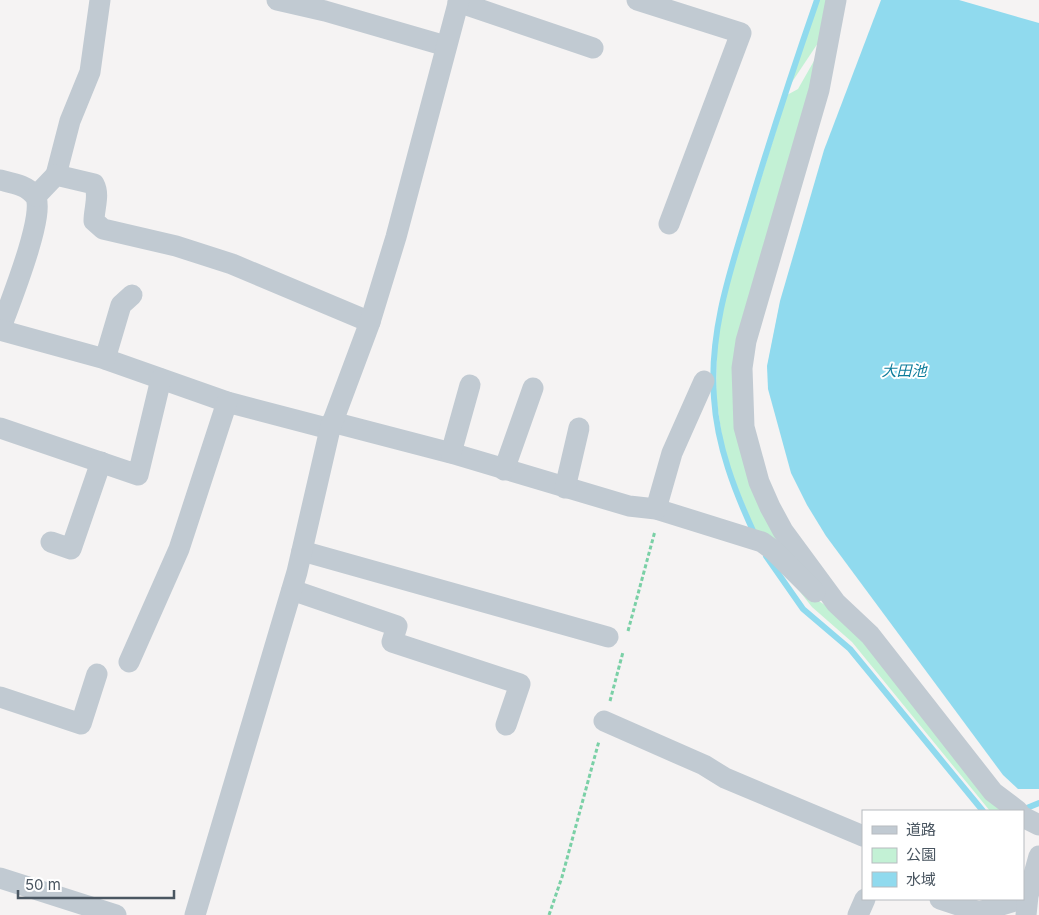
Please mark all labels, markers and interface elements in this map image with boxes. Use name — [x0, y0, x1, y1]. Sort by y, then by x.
water label: 大田池 — [881, 361, 928, 380]
legend — [862, 810, 1024, 900]
text: 道路 — [906, 820, 936, 839]
text: 公園 — [906, 845, 936, 864]
scale bar — [18, 868, 174, 900]
text: 水域 — [906, 870, 936, 889]
text: 50 m — [25, 875, 61, 894]

